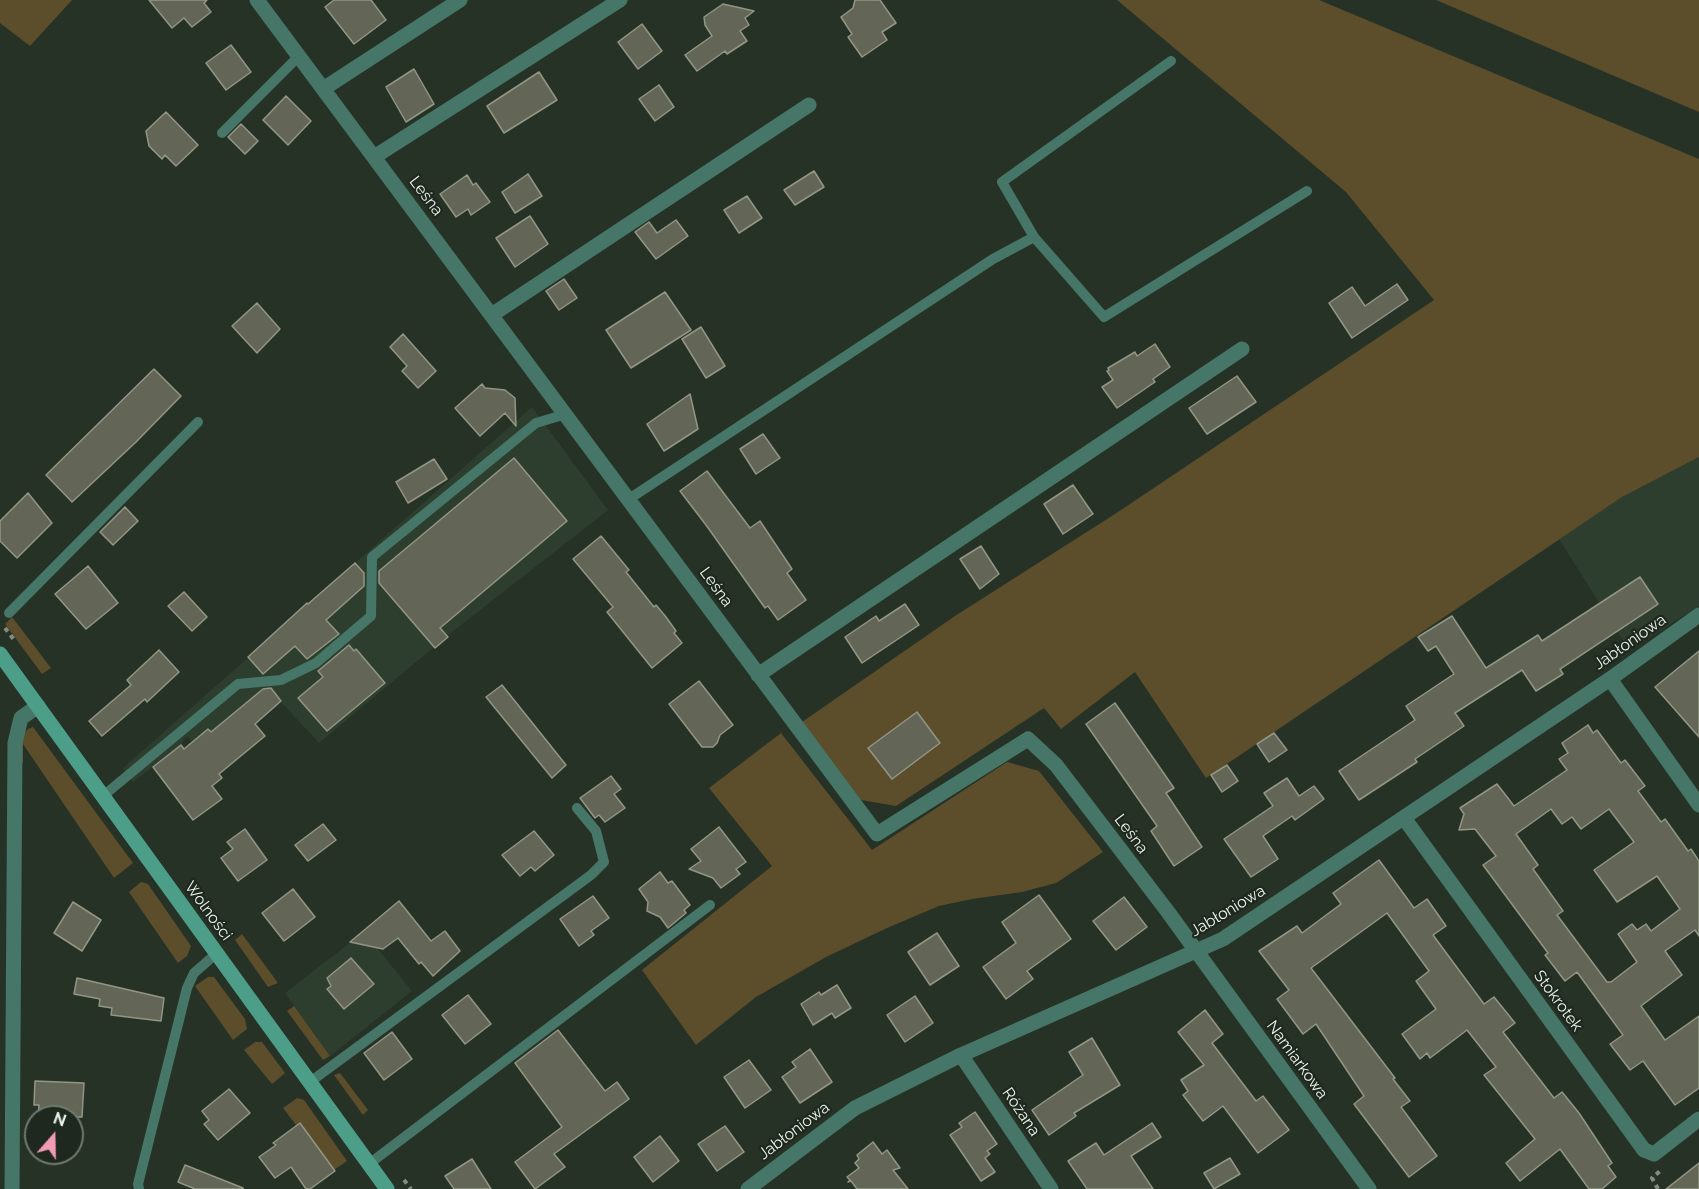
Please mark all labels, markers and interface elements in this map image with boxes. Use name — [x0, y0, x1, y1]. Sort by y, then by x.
street label: Leśna — [405, 173, 447, 219]
street label: Leśna — [695, 563, 737, 611]
street label: Jabłoniowa — [1590, 610, 1670, 674]
street label: Leśna — [1110, 811, 1152, 857]
street label: Wolności — [180, 878, 236, 944]
street label: Jabłoniowa — [1187, 881, 1269, 941]
street label: Stokrotek — [1529, 967, 1587, 1035]
street label: Namiarkowa — [1262, 1017, 1332, 1103]
street label: Różana — [998, 1084, 1044, 1140]
street label: Jabłoniowa — [755, 1098, 833, 1164]
north arrow — [24, 1105, 84, 1165]
text: N — [51, 1108, 69, 1131]

